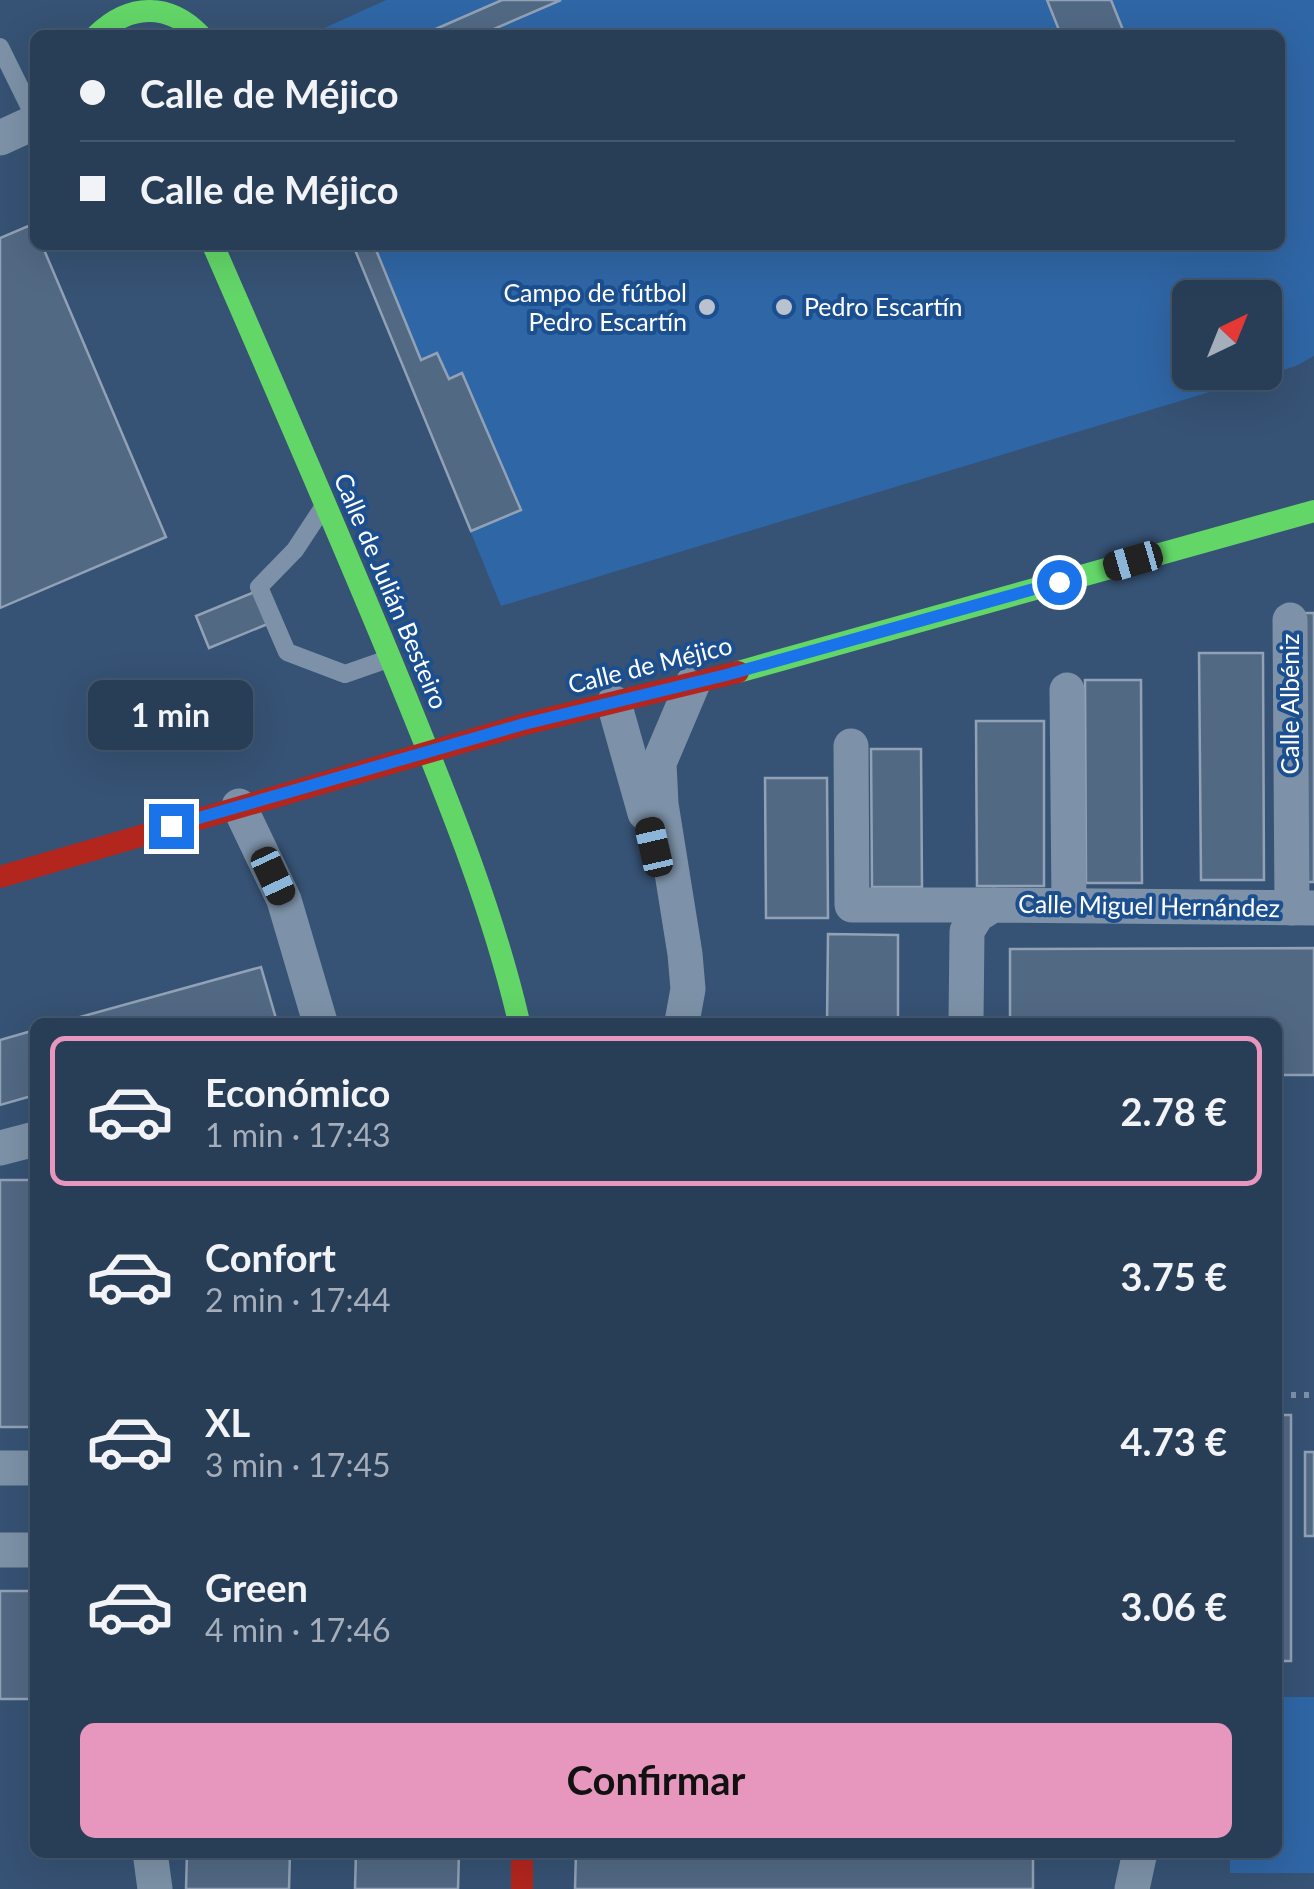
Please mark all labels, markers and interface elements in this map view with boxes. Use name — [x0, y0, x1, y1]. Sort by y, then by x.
text: Calle de Méjico — [140, 70, 399, 116]
text: Calle de Méjico — [140, 166, 399, 212]
place label: Campo de fútbol Pedro Escartín — [503, 277, 687, 336]
north arrow — [1172, 280, 1282, 390]
map controls — [1172, 280, 1282, 390]
place label: Pedro Escartín — [804, 291, 963, 321]
marker: Campo de fútbol Pedro Escartín — [696, 296, 718, 318]
marker: Pedro Escartín — [773, 296, 795, 318]
street label: Calle de Julián Besteiro — [329, 468, 455, 713]
car — [1100, 538, 1166, 584]
route start — [1037, 560, 1082, 605]
street label: Calle de Méjico — [565, 629, 735, 699]
street label: Calle Albéniz — [1274, 634, 1304, 774]
callout: 1 min — [89, 681, 254, 751]
text: 1 min — [131, 695, 210, 734]
route end — [149, 804, 194, 849]
car — [633, 814, 675, 880]
car — [247, 842, 299, 910]
street label: Calle Miguel Hernández — [1018, 888, 1280, 922]
icon: car — [85, 1066, 175, 1156]
text: Económico — [205, 1069, 390, 1115]
text: 2.78 € — [1121, 1088, 1227, 1134]
text: 1 min · 17:43 — [205, 1115, 391, 1154]
icon: car — [85, 1231, 175, 1321]
text: Confort — [205, 1234, 336, 1280]
text: 3.75 € — [1121, 1253, 1227, 1299]
text: 2 min · 17:44 — [205, 1280, 391, 1319]
icon: car — [85, 1396, 175, 1486]
text: XL — [205, 1399, 250, 1445]
text: 4.73 € — [1121, 1418, 1227, 1464]
text: 3 min · 17:45 — [205, 1445, 391, 1484]
icon: car — [85, 1561, 175, 1651]
text: Green — [205, 1564, 308, 1610]
text: 3.06 € — [1121, 1583, 1227, 1629]
text: 4 min · 17:46 — [205, 1610, 391, 1649]
button: Confirmar — [80, 1723, 1232, 1838]

